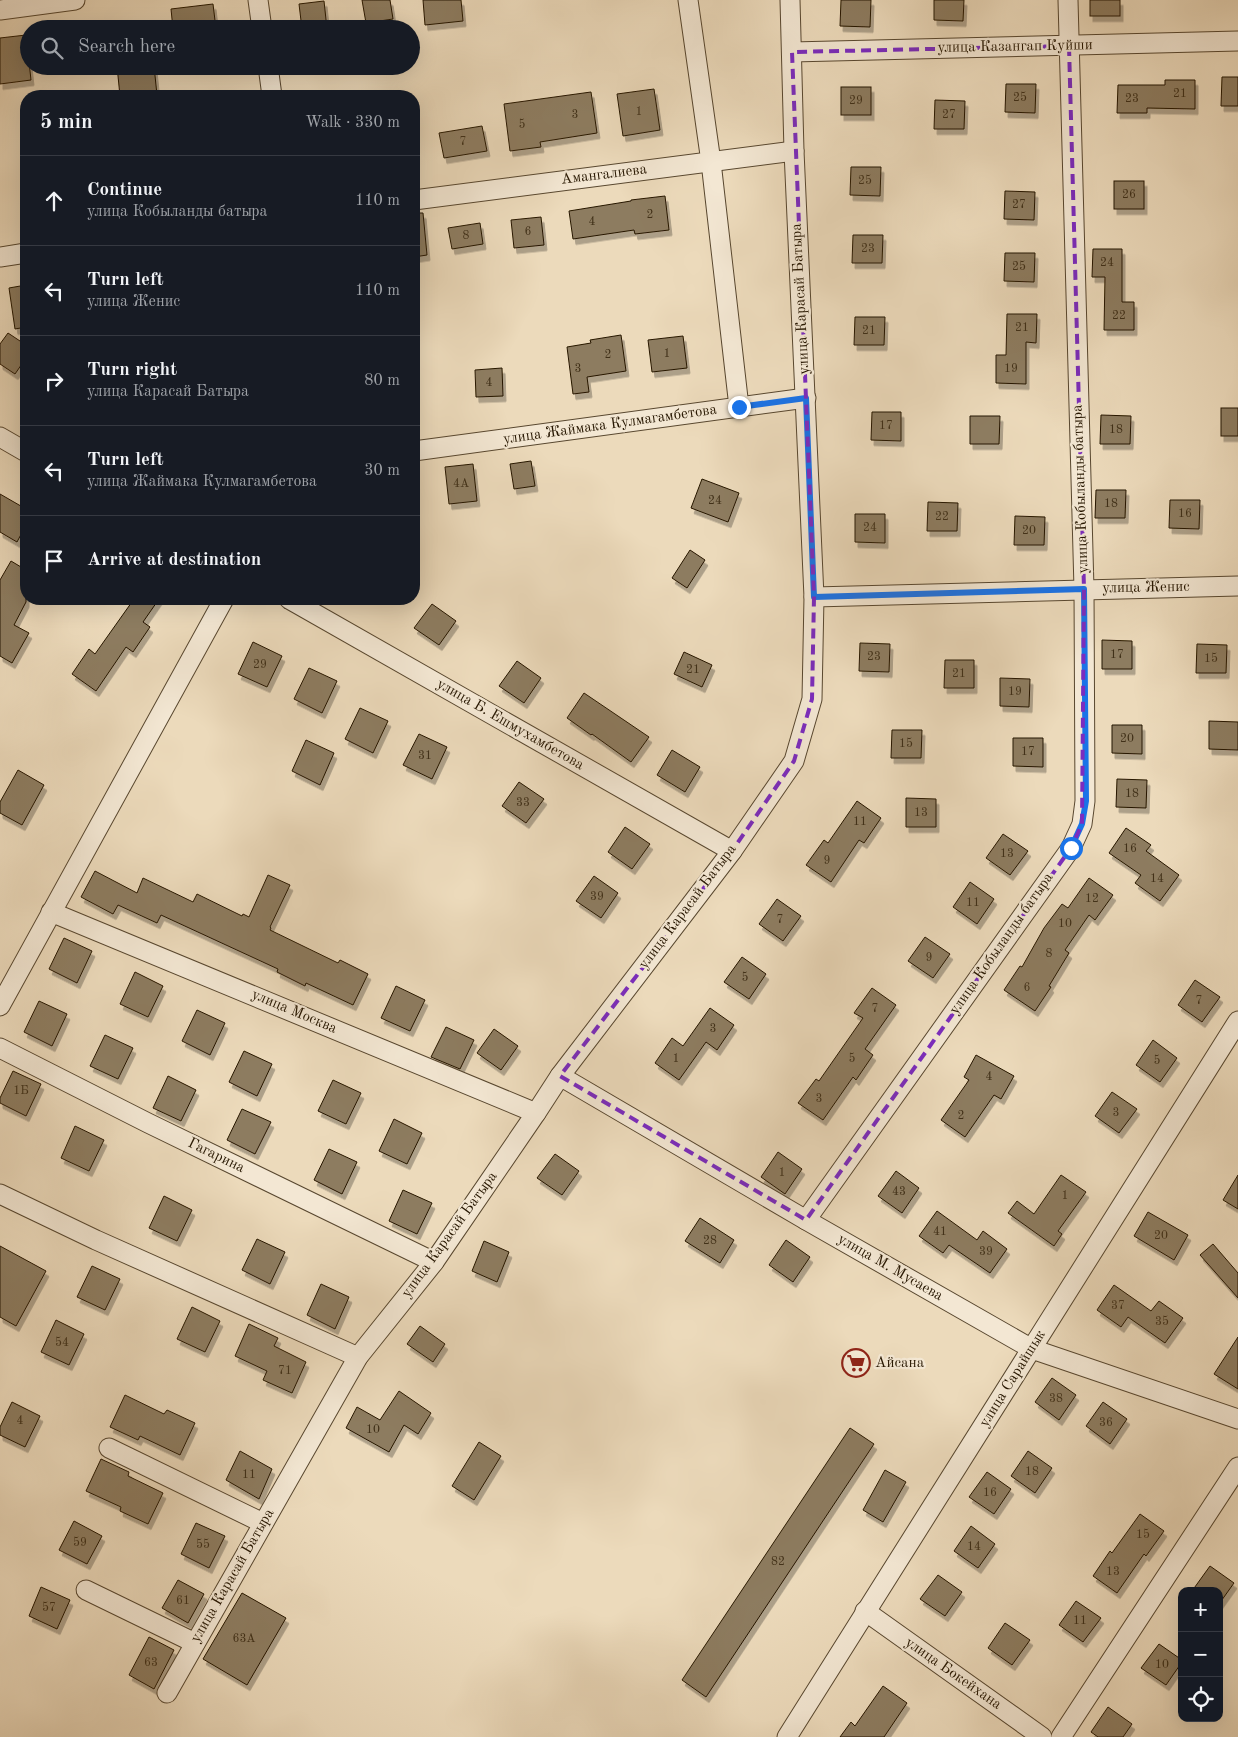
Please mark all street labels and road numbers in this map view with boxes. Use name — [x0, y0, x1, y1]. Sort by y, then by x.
street label: улица Казангап Куйши — [937, 38, 1093, 56]
street label: Амангалиева — [560, 162, 648, 188]
street label: улица Карасай Батыра — [790, 222, 812, 375]
street label: улица Жаймака Кулмагамбетова — [502, 402, 718, 447]
street label: улица Кобыланды батыра — [1071, 404, 1091, 574]
street label: улица Женис — [1102, 580, 1190, 596]
street label: улица Б. Ешмухамбетова — [434, 677, 587, 774]
street label: улица Карасай Батыра — [636, 841, 740, 972]
street label: улица Кобыланды батыра — [947, 870, 1057, 1018]
street label: улица Москва — [249, 987, 339, 1037]
street label: Гагарина — [185, 1136, 247, 1176]
street label: улица Карасай Батыра — [399, 1169, 501, 1301]
street label: улица М. Мусаева — [835, 1232, 946, 1304]
street label: улица Сарайшык — [977, 1327, 1049, 1430]
street label: улица Карасай Батыра — [189, 1506, 278, 1645]
street label: улица Бокейхана — [902, 1635, 1004, 1713]

